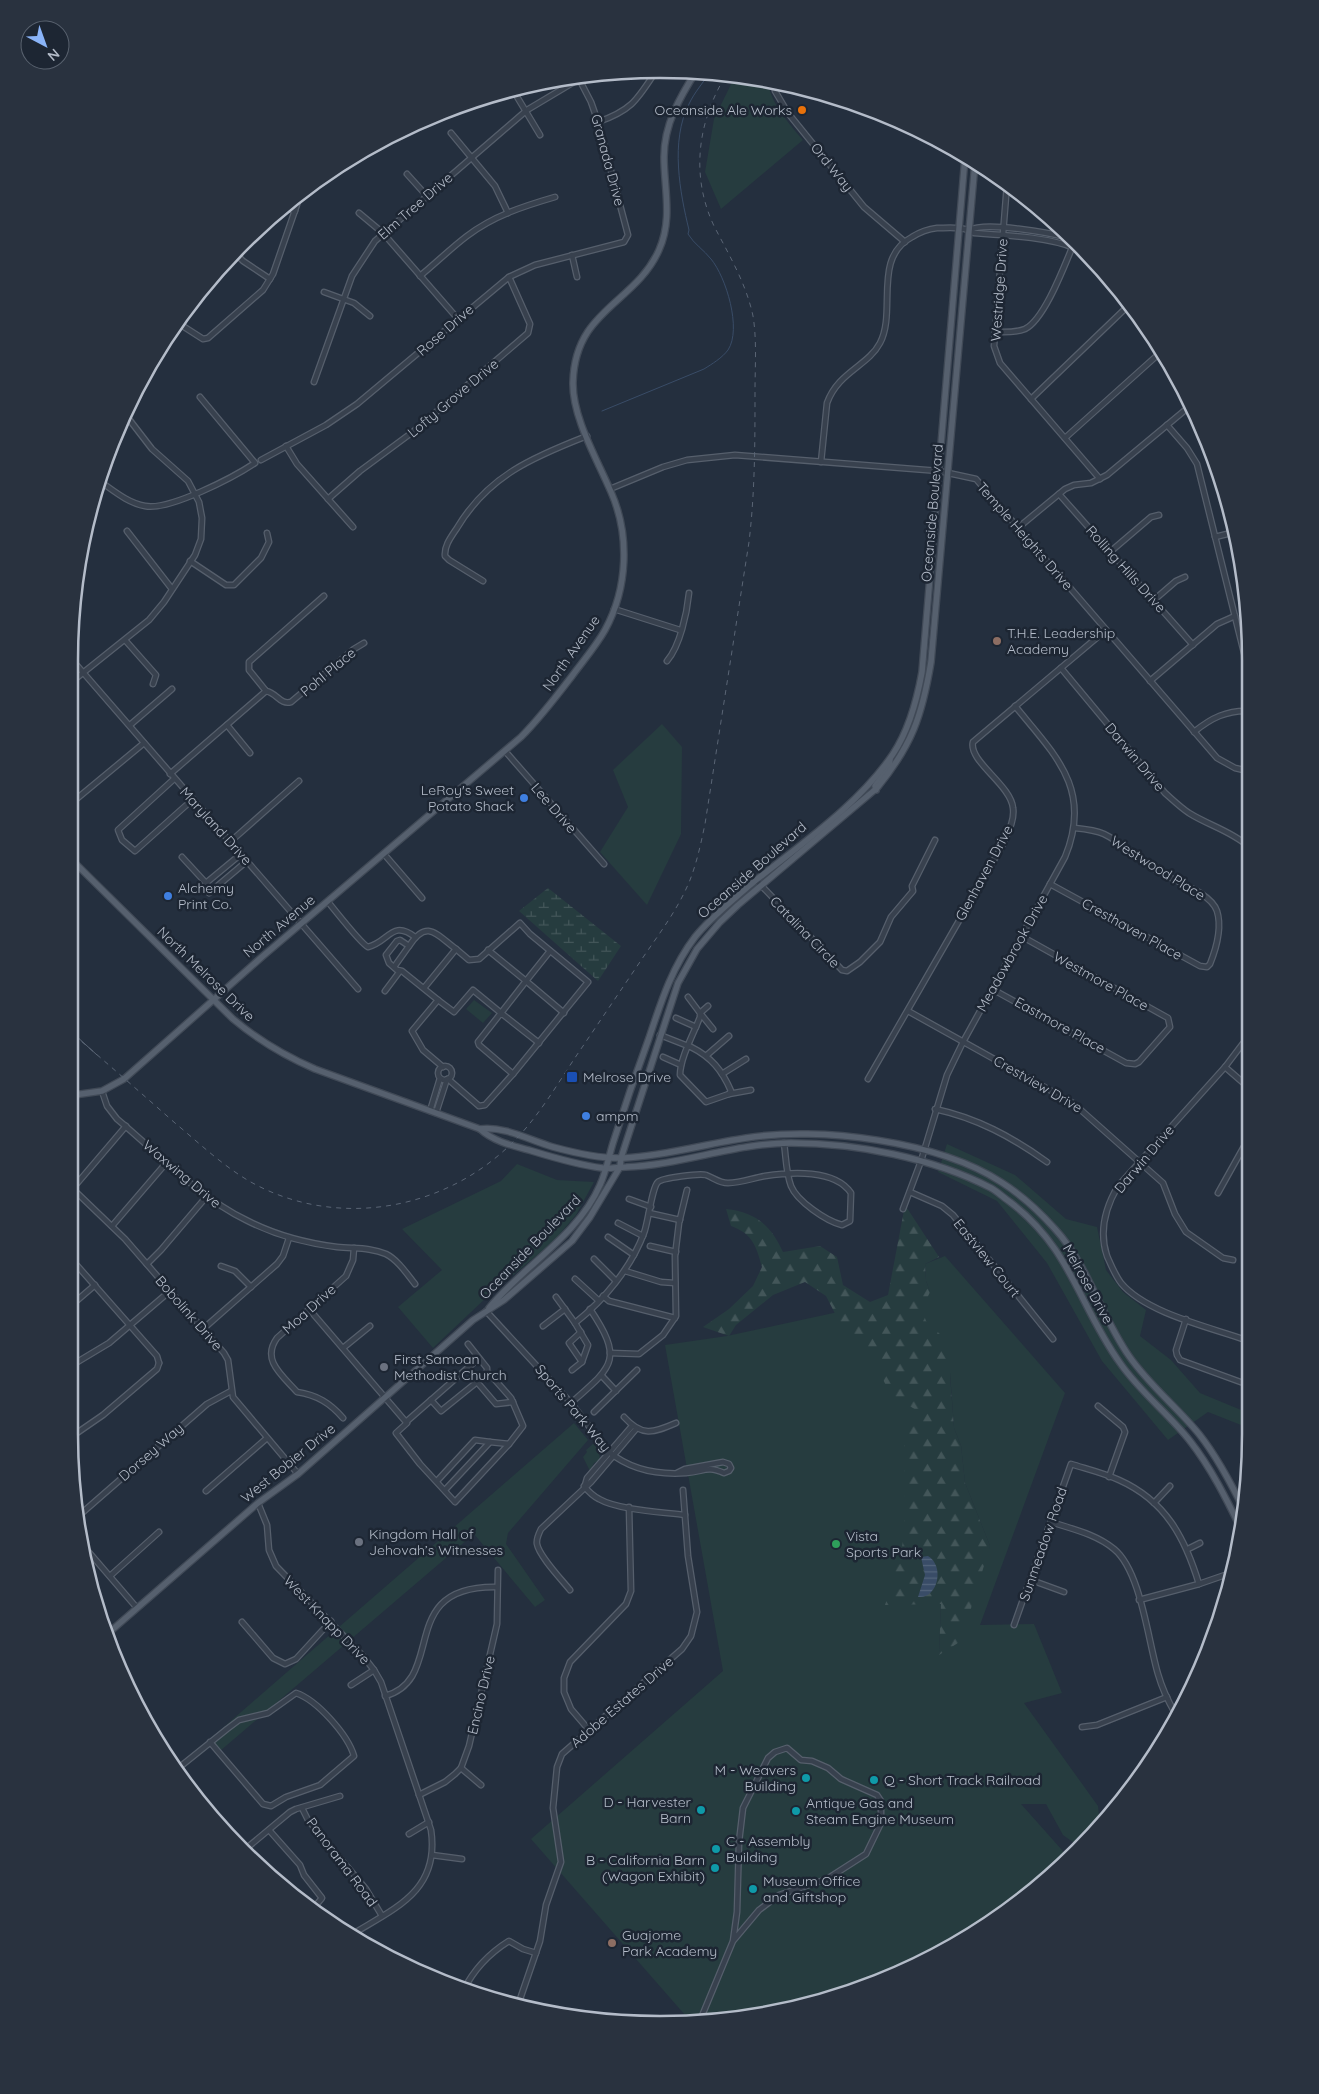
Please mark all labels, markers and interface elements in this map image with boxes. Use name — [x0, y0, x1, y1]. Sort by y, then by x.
north arrow — [20, 20, 70, 70]
text: N — [44, 45, 63, 65]
place label: Oceanside Ale Works — [655, 101, 792, 119]
marker: Oceanside Ale Works — [796, 104, 808, 116]
street label: Granada Drive — [587, 112, 629, 208]
street label: Ord Way — [807, 139, 857, 195]
street label: Elm Tree Drive — [374, 168, 456, 244]
street label: Westridge Drive — [986, 238, 1012, 342]
street label: Rose Drive — [413, 300, 477, 360]
street label: Lofty Grove Drive — [404, 355, 502, 441]
street label: Oceanside Boulevard — [917, 443, 947, 583]
street label: Temple Heights Drive — [973, 478, 1077, 594]
street label: Rolling Hills Drive — [1082, 522, 1170, 616]
street label: North Avenue — [538, 612, 604, 694]
place label: T.H.E. Leadership Academy — [1007, 624, 1115, 658]
marker: T.H.E. Leadership Academy — [991, 635, 1003, 647]
street label: Pohl Place — [297, 644, 359, 700]
street label: Darwin Drive — [1101, 719, 1169, 795]
street label: Lee Drive — [527, 779, 581, 837]
place label: LeRoy's Sweet Potato Shack — [421, 781, 514, 815]
street label: Maryland Drive — [176, 783, 256, 869]
marker: LeRoy's Sweet Potato Shack — [518, 792, 530, 804]
street label: Oceanside Boulevard — [694, 818, 810, 922]
street label: Glenhaven Drive — [951, 822, 1017, 924]
street label: Westwood Place — [1107, 832, 1209, 904]
place label: Alchemy Print Co. — [178, 879, 234, 913]
marker: Alchemy Print Co. — [162, 890, 174, 902]
street label: North Avenue — [239, 891, 319, 961]
street label: Meadowbrook Drive — [972, 891, 1052, 1015]
street label: Catalina Circle — [766, 892, 844, 972]
street label: Cresthaven Place — [1079, 894, 1185, 964]
street label: North Melrose Drive — [153, 923, 259, 1025]
street label: Westmore Place — [1050, 947, 1152, 1015]
street label: Eastmore Place — [1011, 993, 1109, 1057]
street label: Crestview Drive — [990, 1051, 1086, 1117]
place label: Melrose Drive — [583, 1068, 671, 1086]
marker: Melrose Drive — [565, 1070, 579, 1084]
place label: ampm — [596, 1107, 639, 1125]
marker: ampm — [580, 1110, 592, 1122]
street label: Darwin Drive — [1110, 1121, 1178, 1197]
street label: Waxwing Drive — [139, 1136, 225, 1212]
street label: Oceanside Boulevard — [475, 1191, 585, 1303]
street label: Eastview Court — [950, 1215, 1024, 1301]
street label: Melrose Drive — [1059, 1241, 1117, 1327]
street label: Bobolink Drive — [151, 1272, 227, 1354]
street label: Moa Drive — [278, 1280, 340, 1338]
place label: First Samoan Methodist Church — [394, 1350, 507, 1384]
marker: First Samoan Methodist Church — [378, 1361, 390, 1373]
street label: Sports Park Way — [531, 1361, 615, 1455]
street label: Dorsey Way — [115, 1419, 187, 1485]
street label: West Bobier Drive — [237, 1419, 339, 1507]
street label: Sunmeadow Road — [1015, 1485, 1071, 1603]
place label: Kingdom Hall of Jehovah’s Witnesses — [369, 1525, 503, 1559]
place label: Vista Sports Park — [846, 1527, 921, 1561]
marker: Kingdom Hall of Jehovah’s Witnesses — [353, 1536, 365, 1548]
marker: Vista Sports Park — [830, 1538, 842, 1550]
street label: West Knapp Drive — [280, 1572, 374, 1668]
street label: Adobe Estates Drive — [567, 1652, 677, 1752]
street label: Encino Drive — [463, 1654, 499, 1736]
place label: M - Weavers Building — [715, 1761, 796, 1795]
place label: Q - Short Track Railroad — [884, 1771, 1041, 1789]
marker: M - Weavers Building — [800, 1772, 812, 1784]
marker: Q - Short Track Railroad — [868, 1774, 880, 1786]
place label: D - Harvester Barn — [603, 1793, 692, 1827]
place label: Antique Gas and Steam Engine Museum — [806, 1794, 954, 1828]
marker: D - Harvester Barn — [695, 1804, 707, 1816]
marker: Antique Gas and Steam Engine Museum — [790, 1805, 802, 1817]
street label: Panorama Road — [303, 1814, 381, 1910]
place label: C - Assembly Building — [726, 1832, 811, 1866]
marker: C - Assembly Building — [710, 1843, 722, 1855]
place label: B - California Barn (Wagon Exhibit) — [586, 1851, 705, 1885]
marker: B - California Barn (Wagon Exhibit) — [709, 1862, 721, 1874]
place label: Museum Office and Giftshop — [763, 1872, 861, 1906]
marker: Museum Office and Giftshop — [747, 1883, 759, 1895]
place label: Guajome Park Academy — [622, 1926, 717, 1960]
marker: Guajome Park Academy — [606, 1937, 618, 1949]

